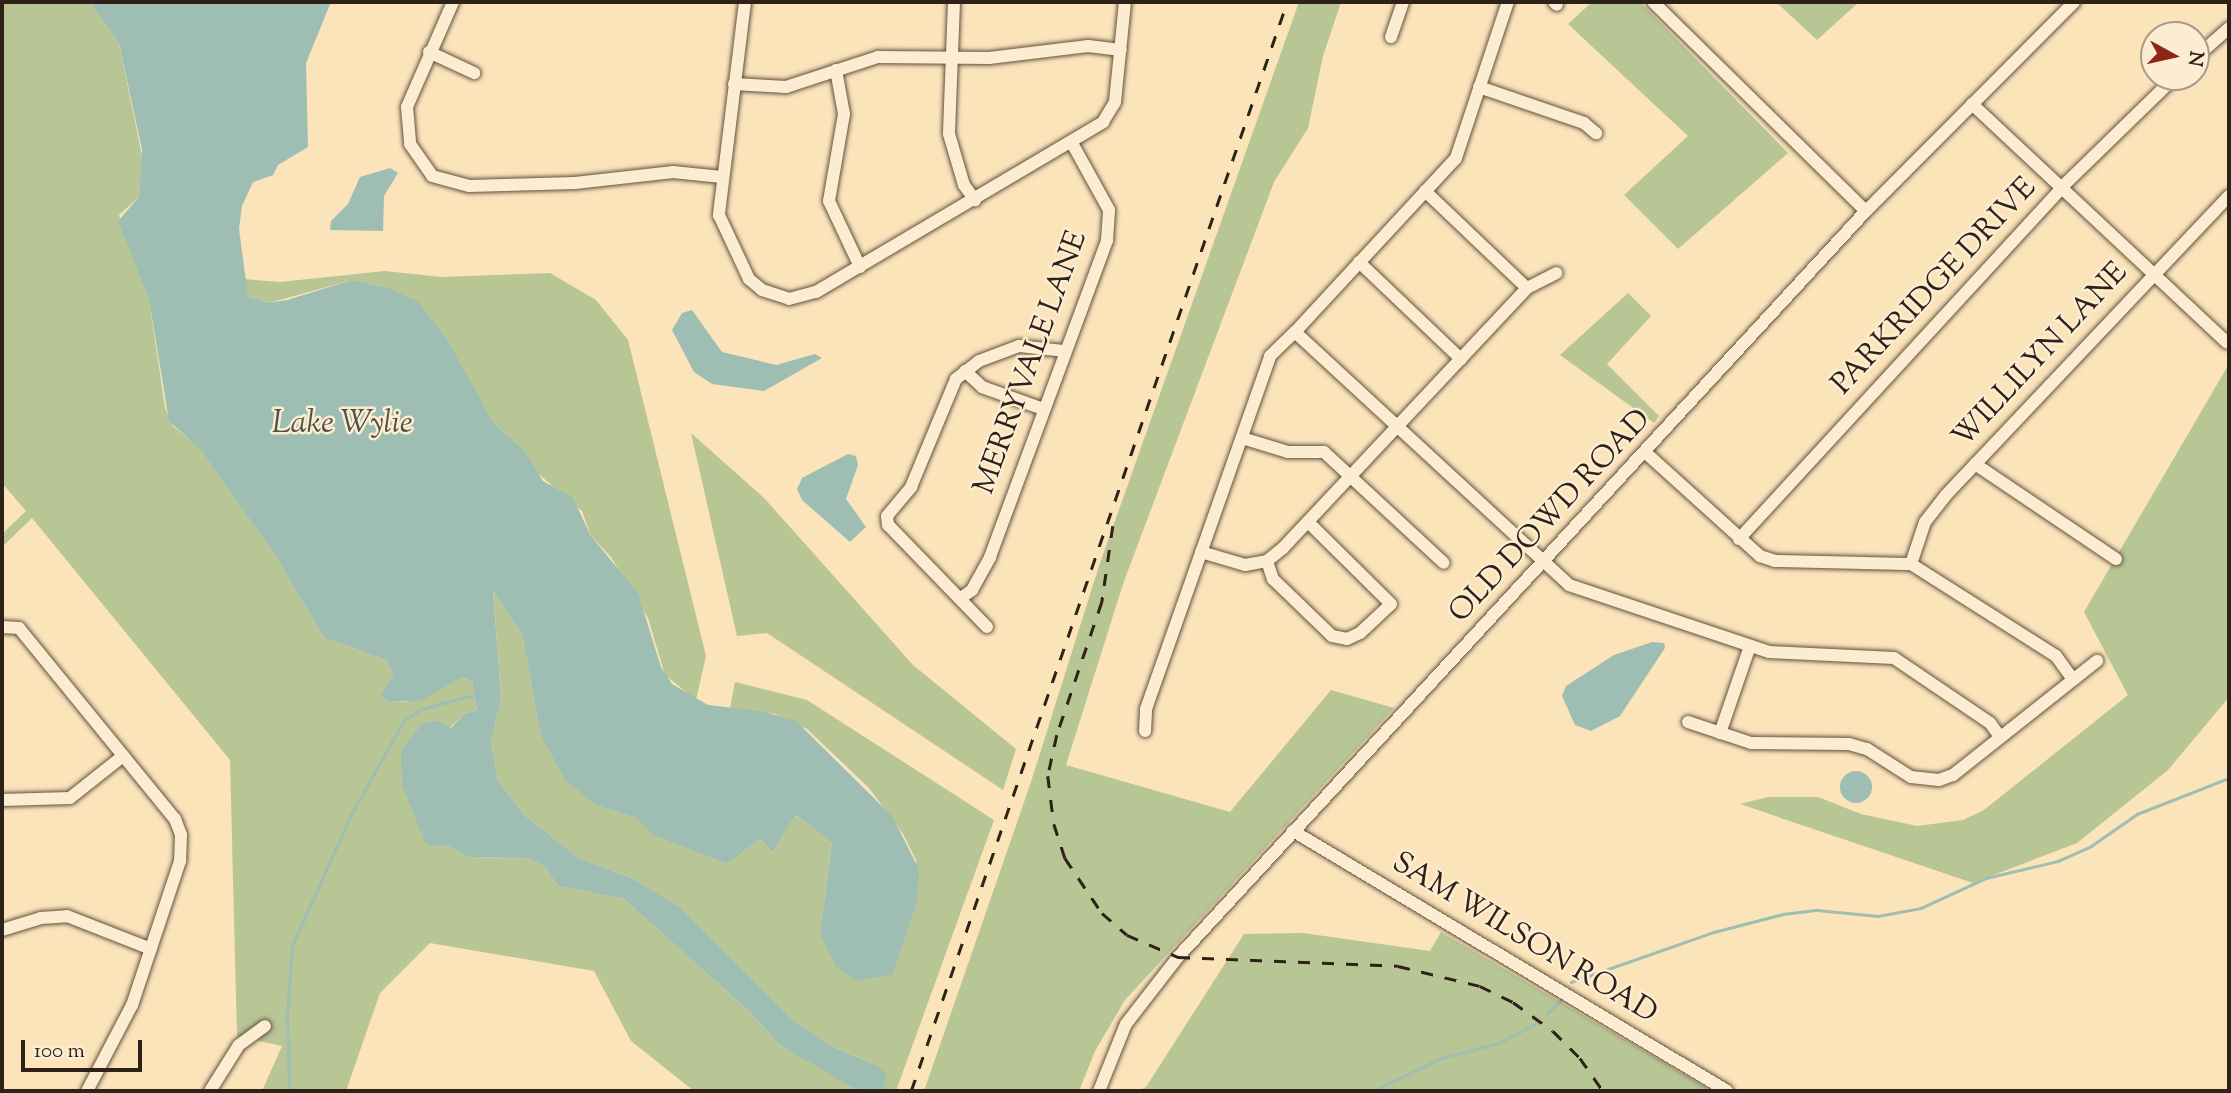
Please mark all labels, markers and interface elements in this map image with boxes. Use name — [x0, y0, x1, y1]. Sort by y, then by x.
north arrow — [2140, 21, 2210, 91]
text: N — [2180, 49, 2209, 68]
street label: PARKRIDGE DRIVE — [1825, 171, 2045, 403]
street label: MERRYVALE LANE — [968, 226, 1096, 500]
street label: WILLILYN LANE — [1946, 256, 2136, 456]
street label: OLD DOWD ROAD — [1443, 403, 1659, 631]
water label: Lake Wylie — [271, 405, 413, 443]
street label: SAM WILSON ROAD — [1385, 846, 1663, 1032]
scale bar — [24, 1026, 145, 1070]
text: 100 m — [34, 1037, 85, 1067]

